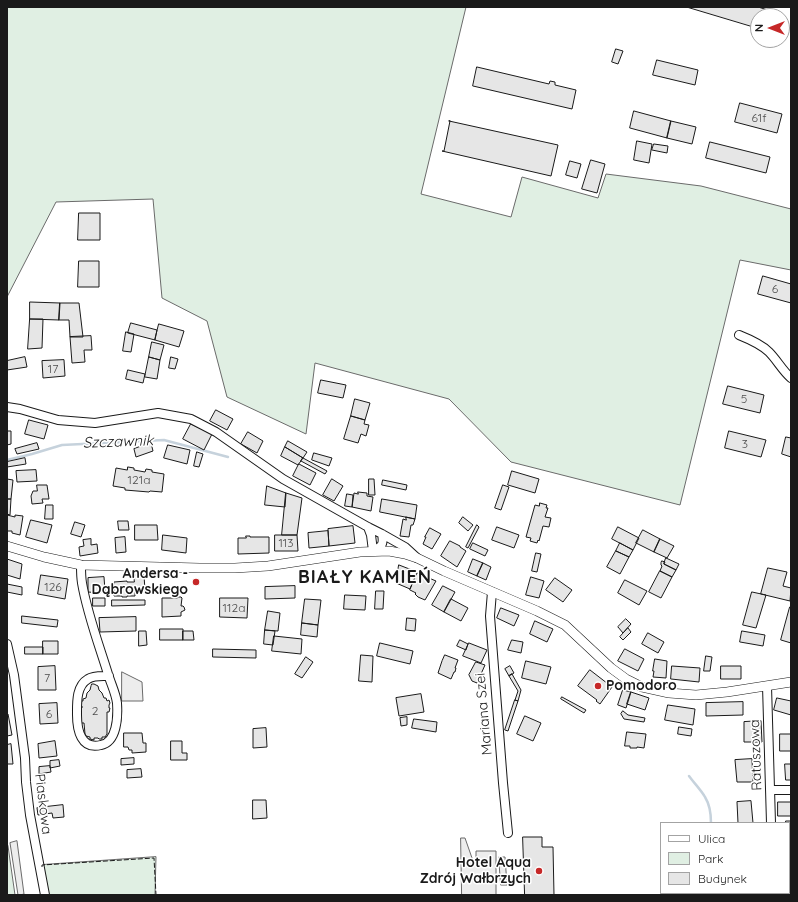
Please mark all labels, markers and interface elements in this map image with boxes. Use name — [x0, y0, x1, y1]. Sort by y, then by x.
north arrow — [750, 8, 790, 48]
text: N — [752, 24, 766, 32]
house number: 61f — [751, 111, 767, 125]
house number: 6 — [772, 282, 778, 296]
house number: 17 — [48, 362, 58, 376]
house number: 5 — [741, 392, 747, 406]
water label: Szczawnik — [82, 432, 154, 452]
house number: 3 — [742, 437, 748, 451]
house number: 121a — [128, 473, 150, 487]
house number: 113 — [278, 536, 294, 550]
place label: Andersa - Dąbrowskiego — [92, 566, 188, 598]
district label: BIAŁY KAMIEŃ — [298, 567, 432, 589]
marker: Andersa - Dąbrowskiego — [191, 577, 201, 587]
house number: 126 — [44, 580, 62, 594]
house number: 112a — [223, 601, 245, 615]
house number: 7 — [44, 671, 50, 685]
street label: Mariana Szei — [472, 672, 496, 756]
place label: Pomodoro — [606, 678, 677, 694]
marker: Pomodoro — [593, 681, 603, 691]
house number: 2 — [92, 704, 98, 718]
house number: 6 — [46, 707, 52, 721]
street label: Ratuszowa — [746, 719, 766, 791]
street label: Piaskowa — [31, 773, 55, 835]
legend — [660, 822, 790, 894]
text: Ulica — [698, 831, 725, 846]
text: Park — [698, 851, 723, 866]
place label: Hotel Aqua Zdrój Wałbrzych — [420, 855, 531, 888]
marker: Hotel Aqua Zdrój Wałbrzych — [534, 866, 544, 876]
text: Budynek — [698, 871, 747, 886]

